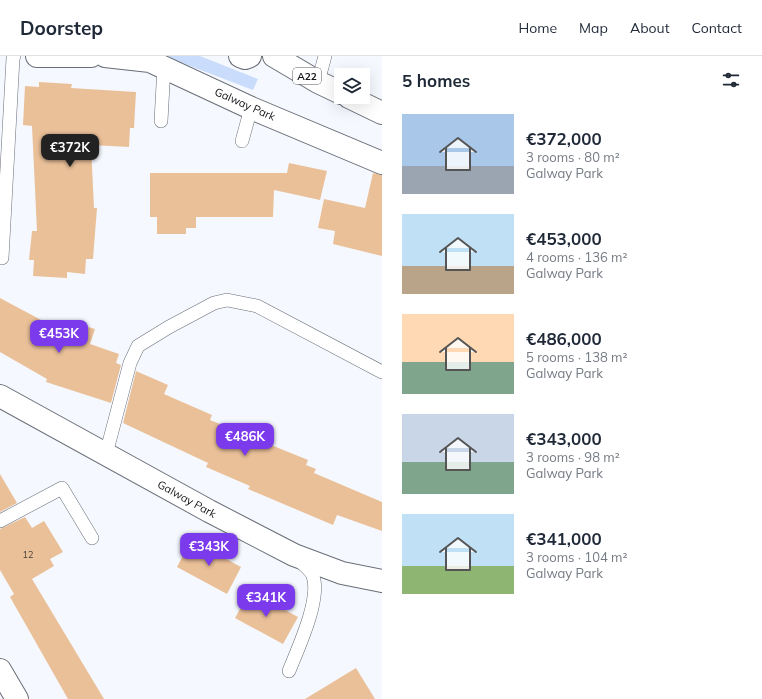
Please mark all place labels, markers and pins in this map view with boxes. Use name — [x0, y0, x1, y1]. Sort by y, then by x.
pin: €372K — [42, 134, 98, 168]
pin: €453K — [31, 320, 87, 354]
pin: €486K — [217, 423, 273, 457]
pin: €343K — [181, 533, 237, 567]
pin: €341K — [238, 584, 294, 618]

